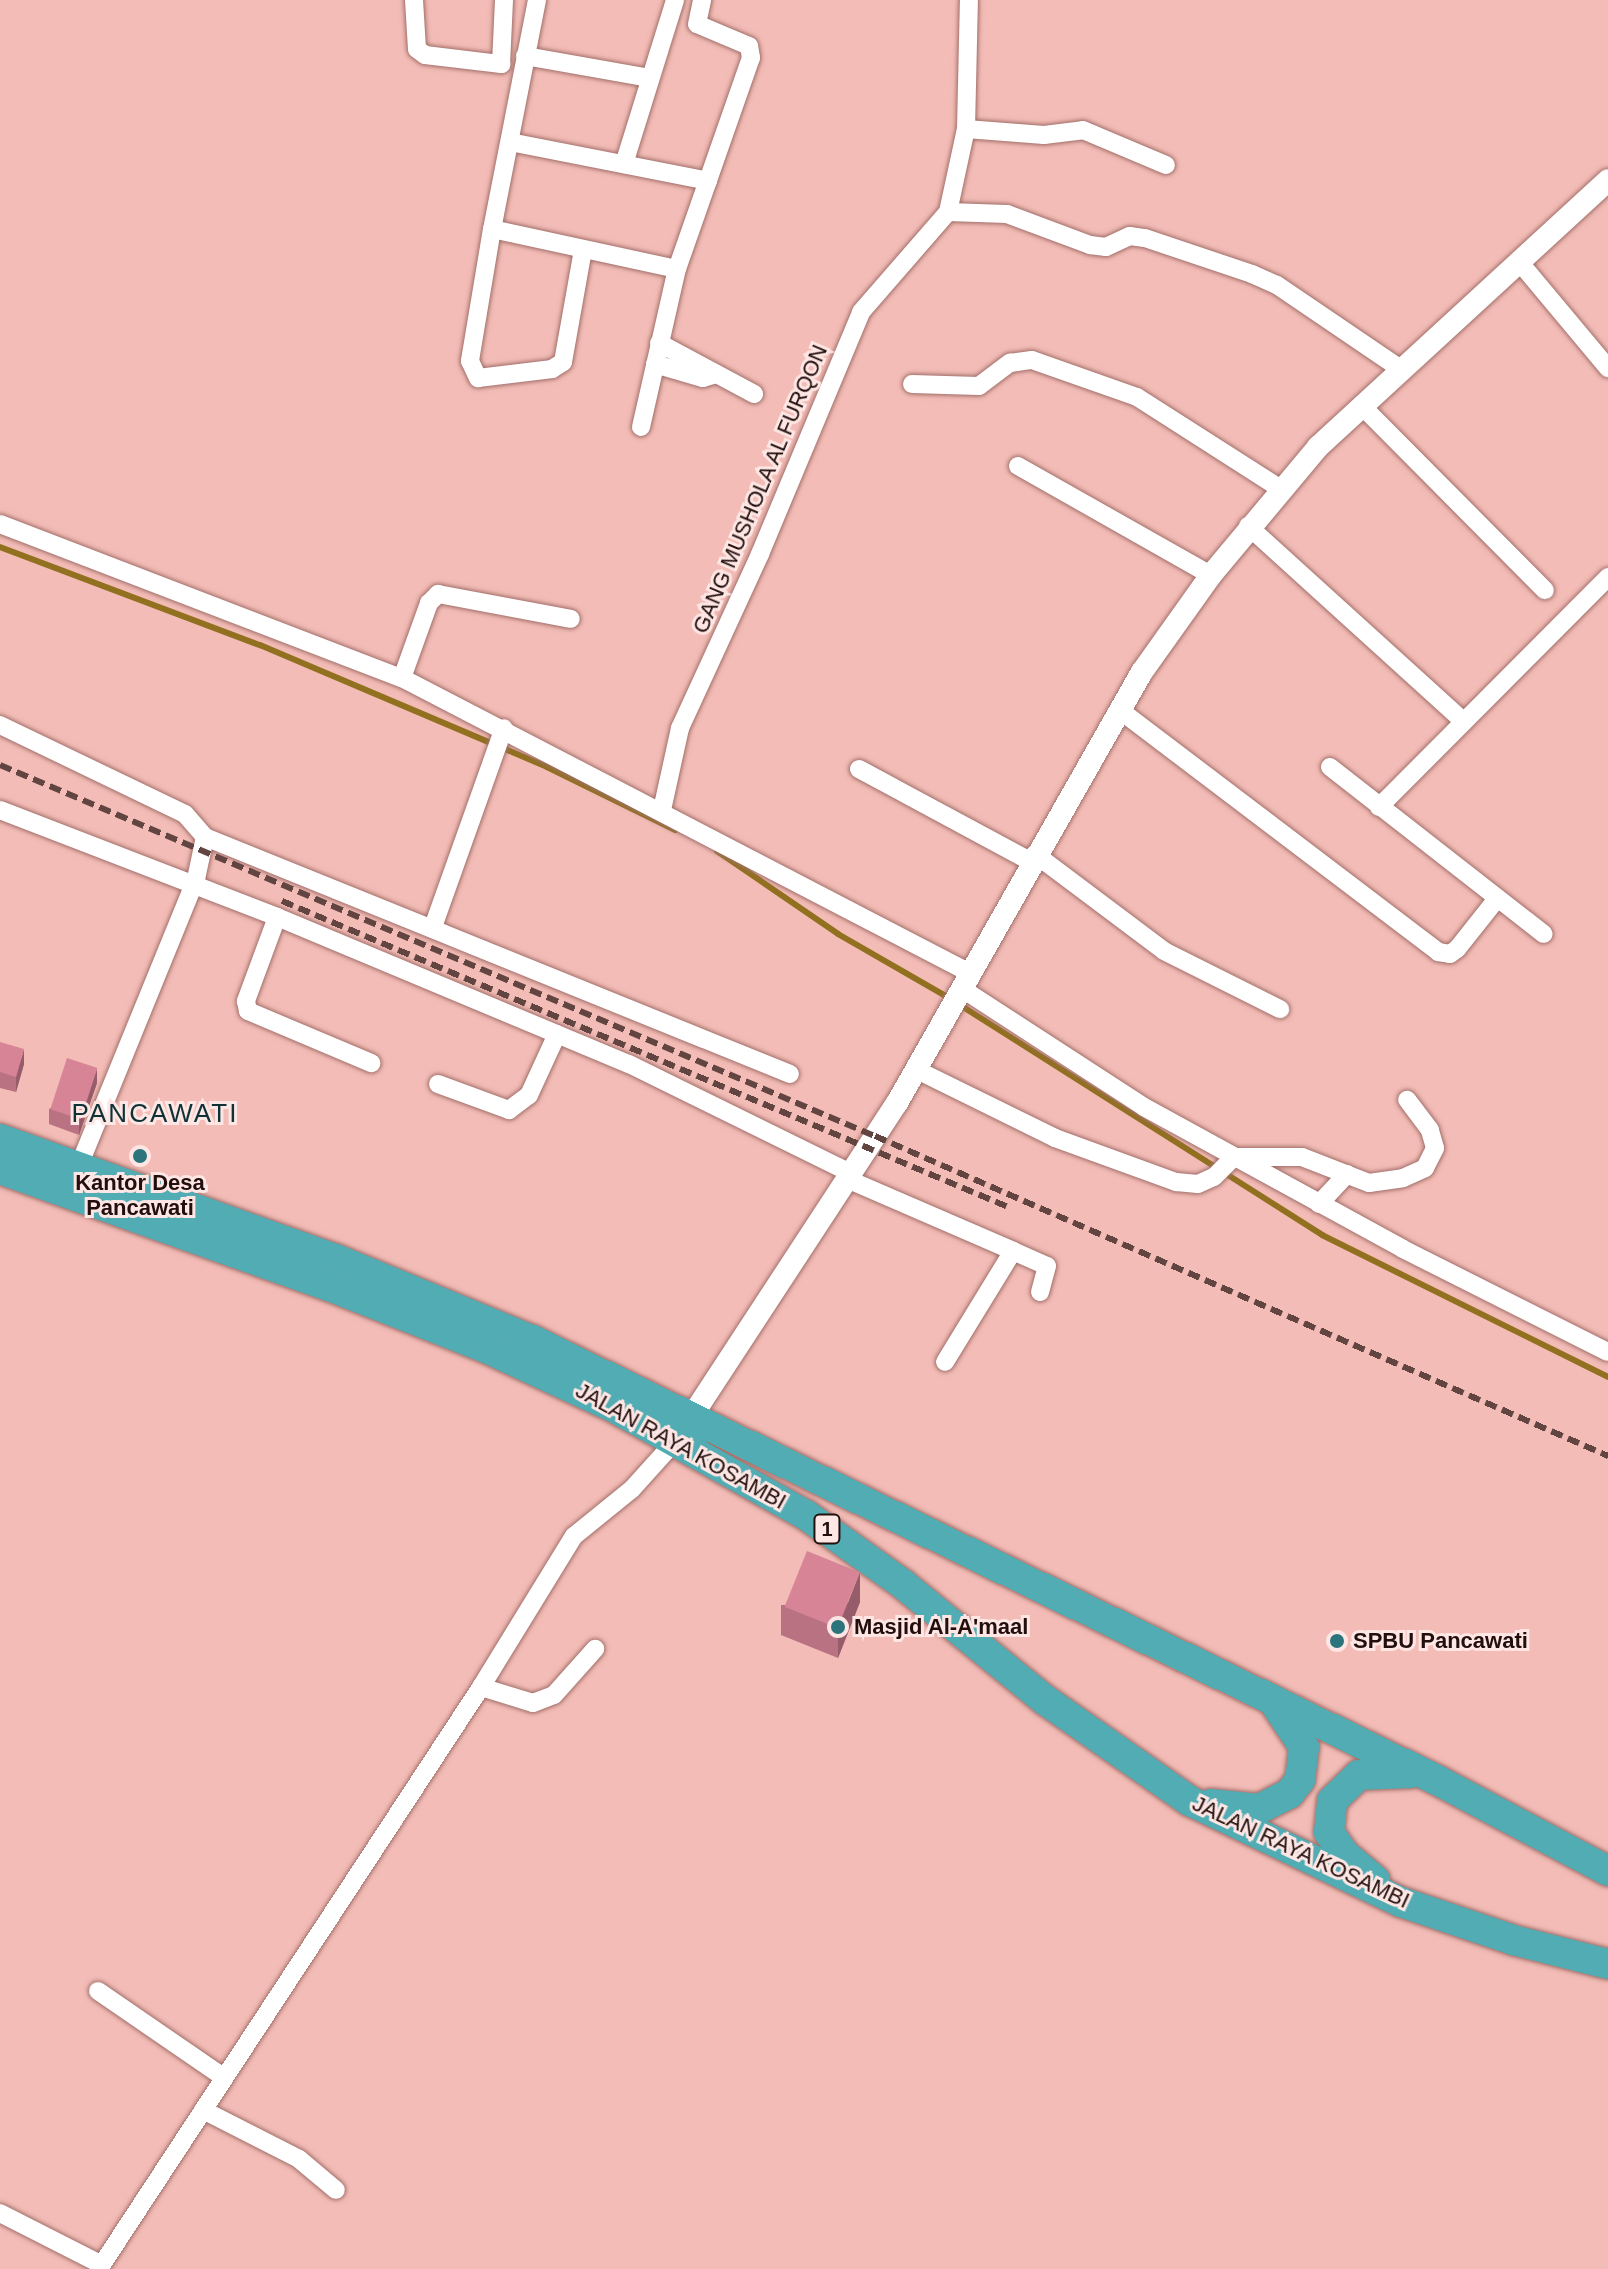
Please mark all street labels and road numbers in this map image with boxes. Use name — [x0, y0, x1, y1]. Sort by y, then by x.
street label: GANG MUSHOLA AL FURQON — [686, 339, 834, 639]
street label: JALAN RAYA KOSAMBI — [571, 1377, 791, 1515]
road number: 1 — [813, 1513, 841, 1545]
street label: JALAN RAYA KOSAMBI — [1188, 1790, 1414, 1914]

